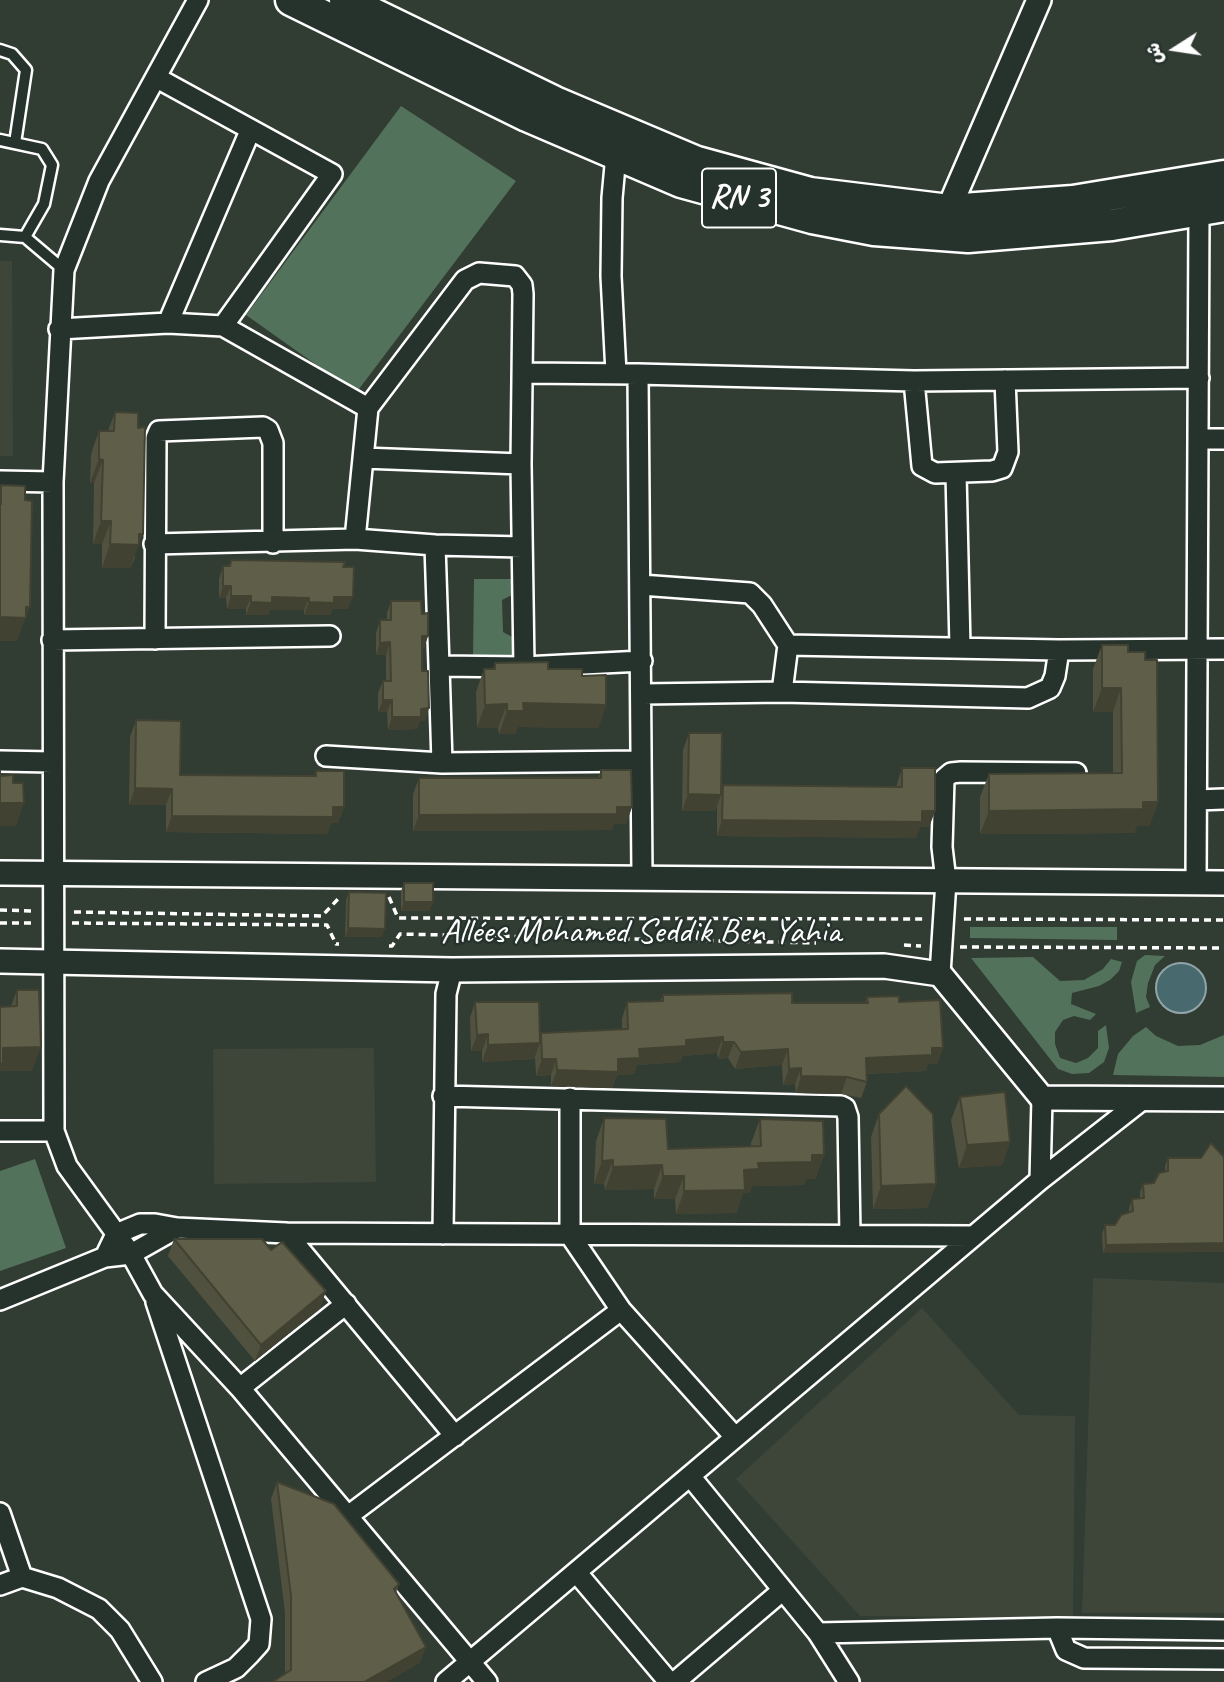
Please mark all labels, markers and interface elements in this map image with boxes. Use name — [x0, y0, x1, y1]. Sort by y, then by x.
north arrow — [1140, 14, 1210, 84]
text: ش — [1141, 41, 1168, 66]
road number: RN 3 — [702, 168, 776, 228]
street label: Allées Mohamed Seddik Ben Yahia — [441, 912, 841, 954]

